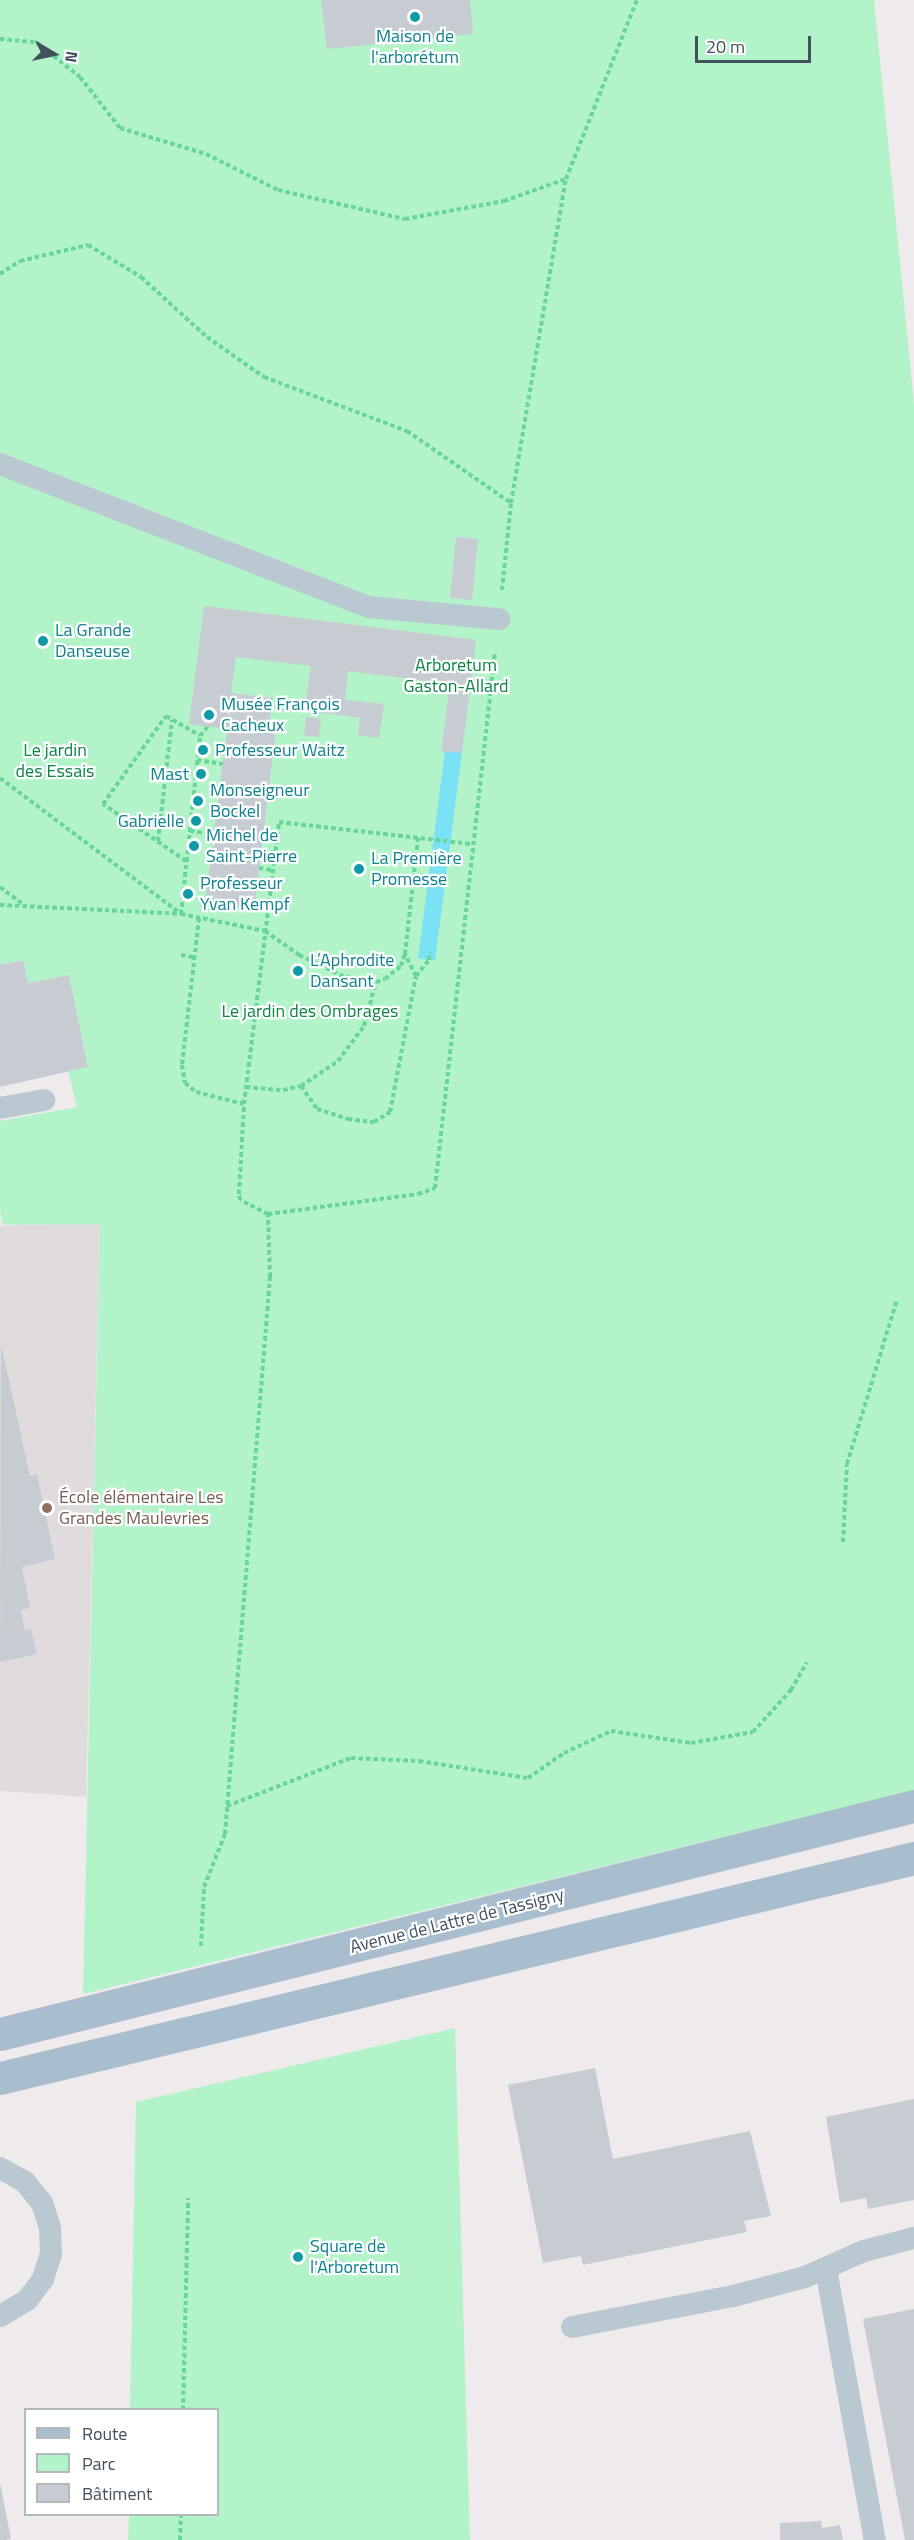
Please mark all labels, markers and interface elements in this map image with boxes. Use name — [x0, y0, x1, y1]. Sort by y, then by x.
marker: Maison de l'arborétum — [408, 10, 422, 24]
north arrow — [24, 24, 84, 84]
scale bar — [698, 24, 814, 62]
place label: Maison de l'arborétum — [371, 26, 459, 68]
text: 20 m — [706, 33, 745, 60]
text: N — [59, 49, 84, 64]
place label: La Grande Danseuse — [55, 620, 131, 662]
marker: La Grande Danseuse — [36, 634, 50, 648]
park label: Arboretum Gaston-Allard — [403, 655, 509, 698]
place label: Musée François Cacheux — [221, 694, 340, 736]
marker: Musée François Cacheux — [202, 708, 216, 722]
place label: Professeur Waitz — [215, 739, 345, 761]
park label: Le jardin des Essais — [16, 740, 94, 783]
marker: Professeur Waitz — [196, 743, 210, 757]
place label: Mast — [150, 763, 189, 785]
marker: Mast — [194, 767, 208, 781]
place label: Monseigneur Bockel — [210, 780, 309, 822]
marker: Monseigneur Bockel — [191, 794, 205, 808]
place label: Gabrielle — [118, 810, 184, 832]
marker: Gabrielle — [189, 814, 203, 828]
place label: Michel de Saint-Pierre — [206, 825, 297, 868]
marker: Michel de Saint-Pierre — [187, 839, 201, 853]
place label: La Première Promesse — [371, 848, 462, 890]
marker: La Première Promesse — [352, 862, 366, 876]
place label: Professeur Yvan Kempf — [200, 873, 290, 916]
marker: Professeur Yvan Kempf — [181, 887, 195, 901]
place label: L’Aphrodite Dansant — [310, 950, 394, 992]
marker: L’Aphrodite Dansant — [291, 964, 305, 978]
park label: Le jardin des Ombrages — [222, 1000, 398, 1022]
place label: École élémentaire Les Grandes Maulevries — [59, 1487, 224, 1530]
marker: École élémentaire Les Grandes Maulevries — [40, 1501, 54, 1515]
street label: Avenue de Lattre de Tassigny — [348, 1884, 566, 1958]
place label: Square de l'Arboretum — [310, 2236, 399, 2278]
marker: Square de l'Arboretum — [291, 2250, 305, 2264]
legend — [24, 2408, 219, 2516]
text: Route — [82, 2420, 127, 2447]
text: Parc — [82, 2450, 116, 2477]
text: Bâtiment — [82, 2480, 152, 2507]

